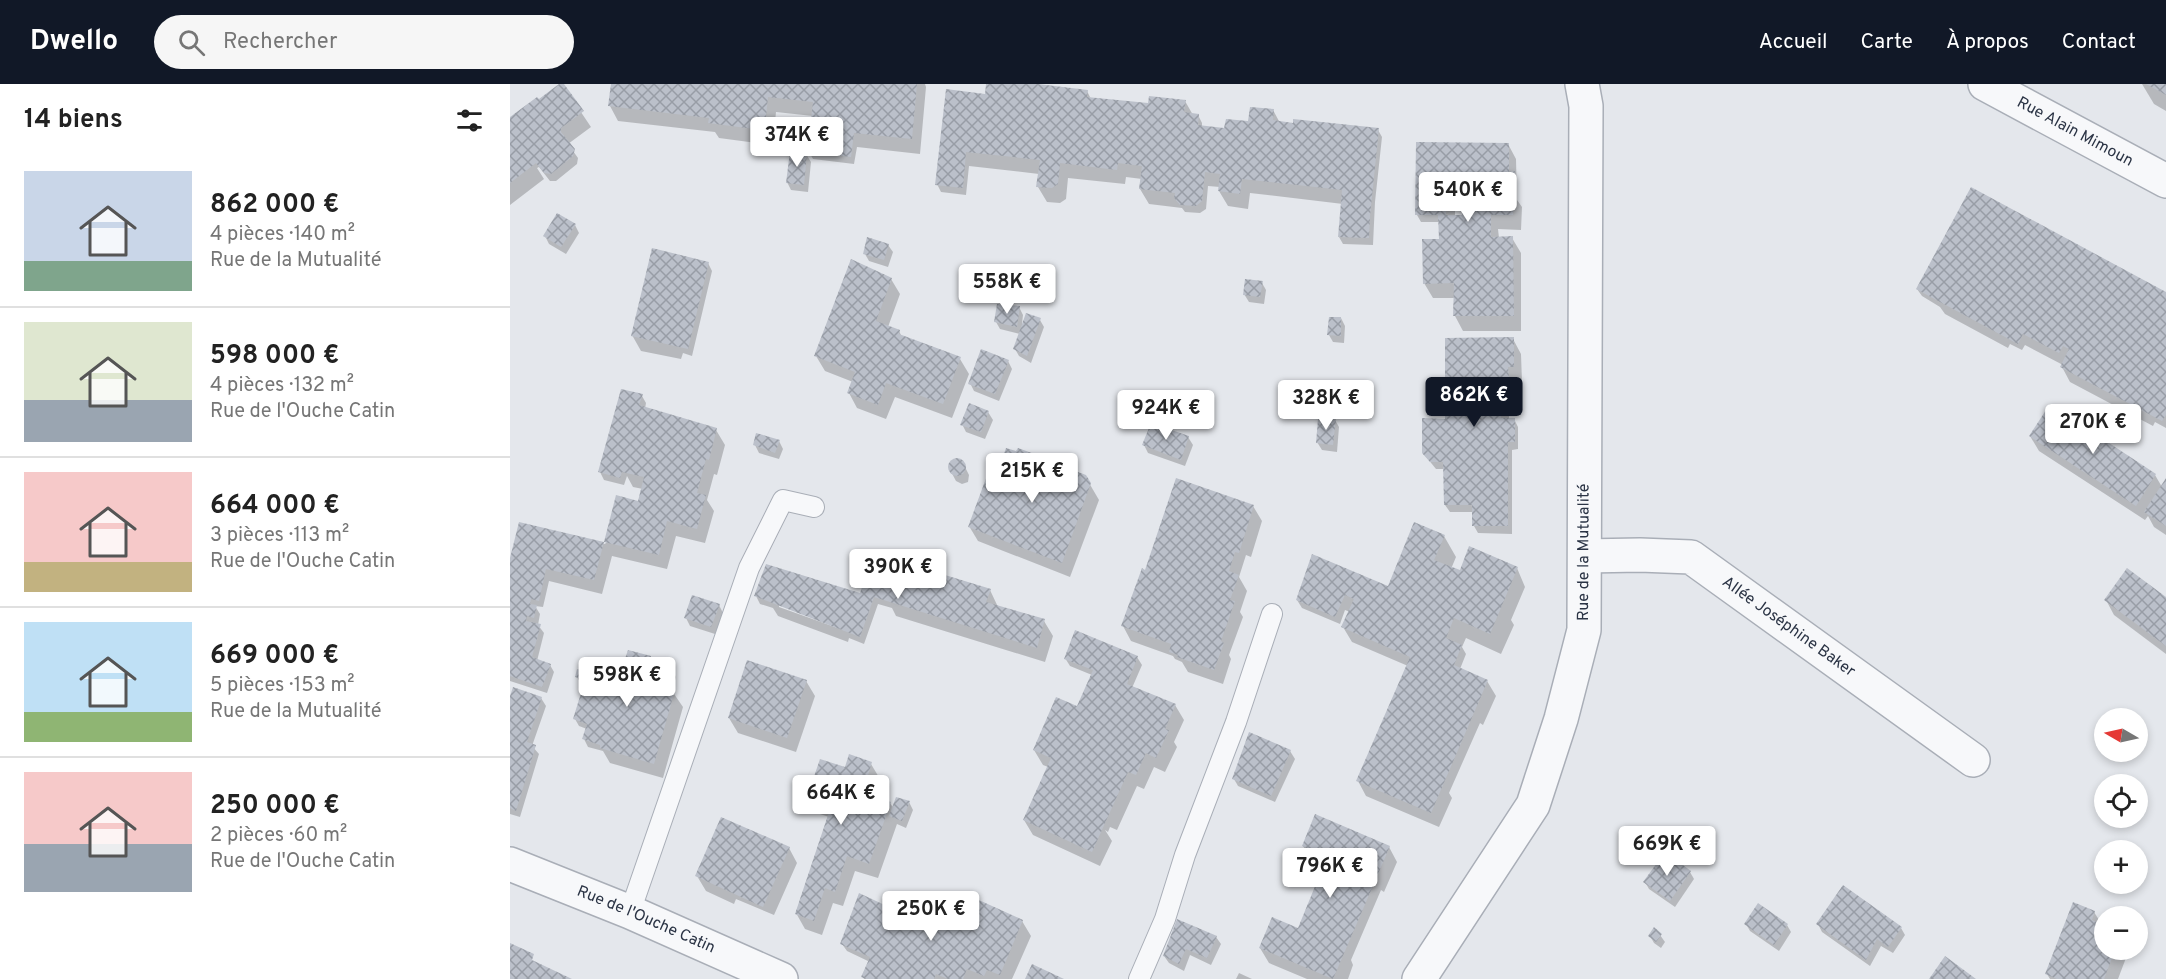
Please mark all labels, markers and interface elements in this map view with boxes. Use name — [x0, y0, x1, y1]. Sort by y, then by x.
search box — [154, 15, 574, 69]
text: Dwello — [30, 24, 118, 60]
icon: search — [175, 26, 208, 59]
text: Rechercher — [223, 29, 337, 56]
text: Accueil — [1759, 29, 1828, 56]
text: Carte — [1861, 29, 1913, 56]
text: À propos — [1946, 29, 2029, 56]
text: Contact — [2062, 29, 2136, 56]
street label: Rue Alain Mimoun — [2013, 93, 2137, 172]
text: 14 biens — [24, 104, 123, 137]
icon: filters — [453, 104, 486, 137]
pin: 374K € — [748, 117, 846, 168]
text: 374K € — [764, 123, 830, 149]
pin: 540K € — [1419, 172, 1517, 223]
text: 540K € — [1433, 178, 1503, 204]
text: 862 000 € — [210, 189, 339, 222]
icon: home — [72, 195, 144, 267]
text: 4 pièces · 140 m² — [210, 222, 355, 248]
text: Rue de la Mutualité — [210, 248, 382, 274]
pin: 558K € — [958, 264, 1056, 315]
text: 558K € — [973, 270, 1041, 296]
text: 598 000 € — [210, 340, 339, 373]
icon: home — [72, 346, 144, 418]
text: 4 pièces · 132 m² — [210, 373, 354, 399]
pin: 862K € — [1425, 377, 1523, 428]
pin: 328K € — [1277, 380, 1375, 431]
text: 862K € — [1440, 383, 1508, 409]
text: 328K € — [1292, 386, 1360, 412]
pin: 924K € — [1117, 390, 1215, 441]
text: 924K € — [1131, 396, 1201, 422]
text: Rue de l'Ouche Catin — [210, 399, 395, 425]
pin: 270K € — [2044, 404, 2142, 455]
text: 270K € — [2059, 410, 2127, 436]
pin: 215K € — [983, 453, 1081, 504]
text: 215K € — [1000, 459, 1064, 485]
street label: Rue de la Mutualité — [1574, 484, 1595, 621]
text: 664 000 € — [210, 490, 340, 523]
icon: home — [72, 496, 144, 568]
text: 3 pièces · 113 m² — [210, 523, 349, 549]
text: Rue de l'Ouche Catin — [210, 549, 395, 575]
pin: 390K € — [849, 549, 947, 600]
text: 390K € — [863, 555, 933, 581]
street label: Allée Joséphine Baker — [1718, 572, 1859, 682]
text: 669 000 € — [210, 640, 339, 673]
icon: home — [72, 646, 144, 718]
pin: 598K € — [578, 657, 676, 708]
text: 598K € — [593, 663, 661, 689]
text: 5 pièces · 153 m² — [210, 673, 355, 699]
text: Rue de la Mutualité — [210, 699, 382, 725]
north arrow — [2094, 708, 2148, 762]
map controls — [2094, 708, 2148, 960]
button: locate — [2094, 774, 2148, 828]
pin: 664K € — [792, 775, 890, 826]
text: 664K € — [806, 781, 876, 807]
text: 250 000 € — [210, 790, 340, 823]
icon: home — [72, 796, 144, 868]
text: 2 pièces · 60 m² — [210, 823, 347, 849]
pin: 669K € — [1618, 826, 1716, 877]
text: 669K € — [1633, 832, 1701, 858]
button: + — [2094, 840, 2148, 894]
pin: 796K € — [1281, 848, 1379, 899]
text: Rue de l'Ouche Catin — [210, 849, 395, 875]
text: 796K € — [1296, 854, 1364, 880]
street label: Rue de l'Ouche Catin — [574, 882, 718, 958]
pin: 250K € — [882, 891, 980, 942]
text: 250K € — [896, 897, 966, 923]
button: − — [2094, 906, 2148, 960]

